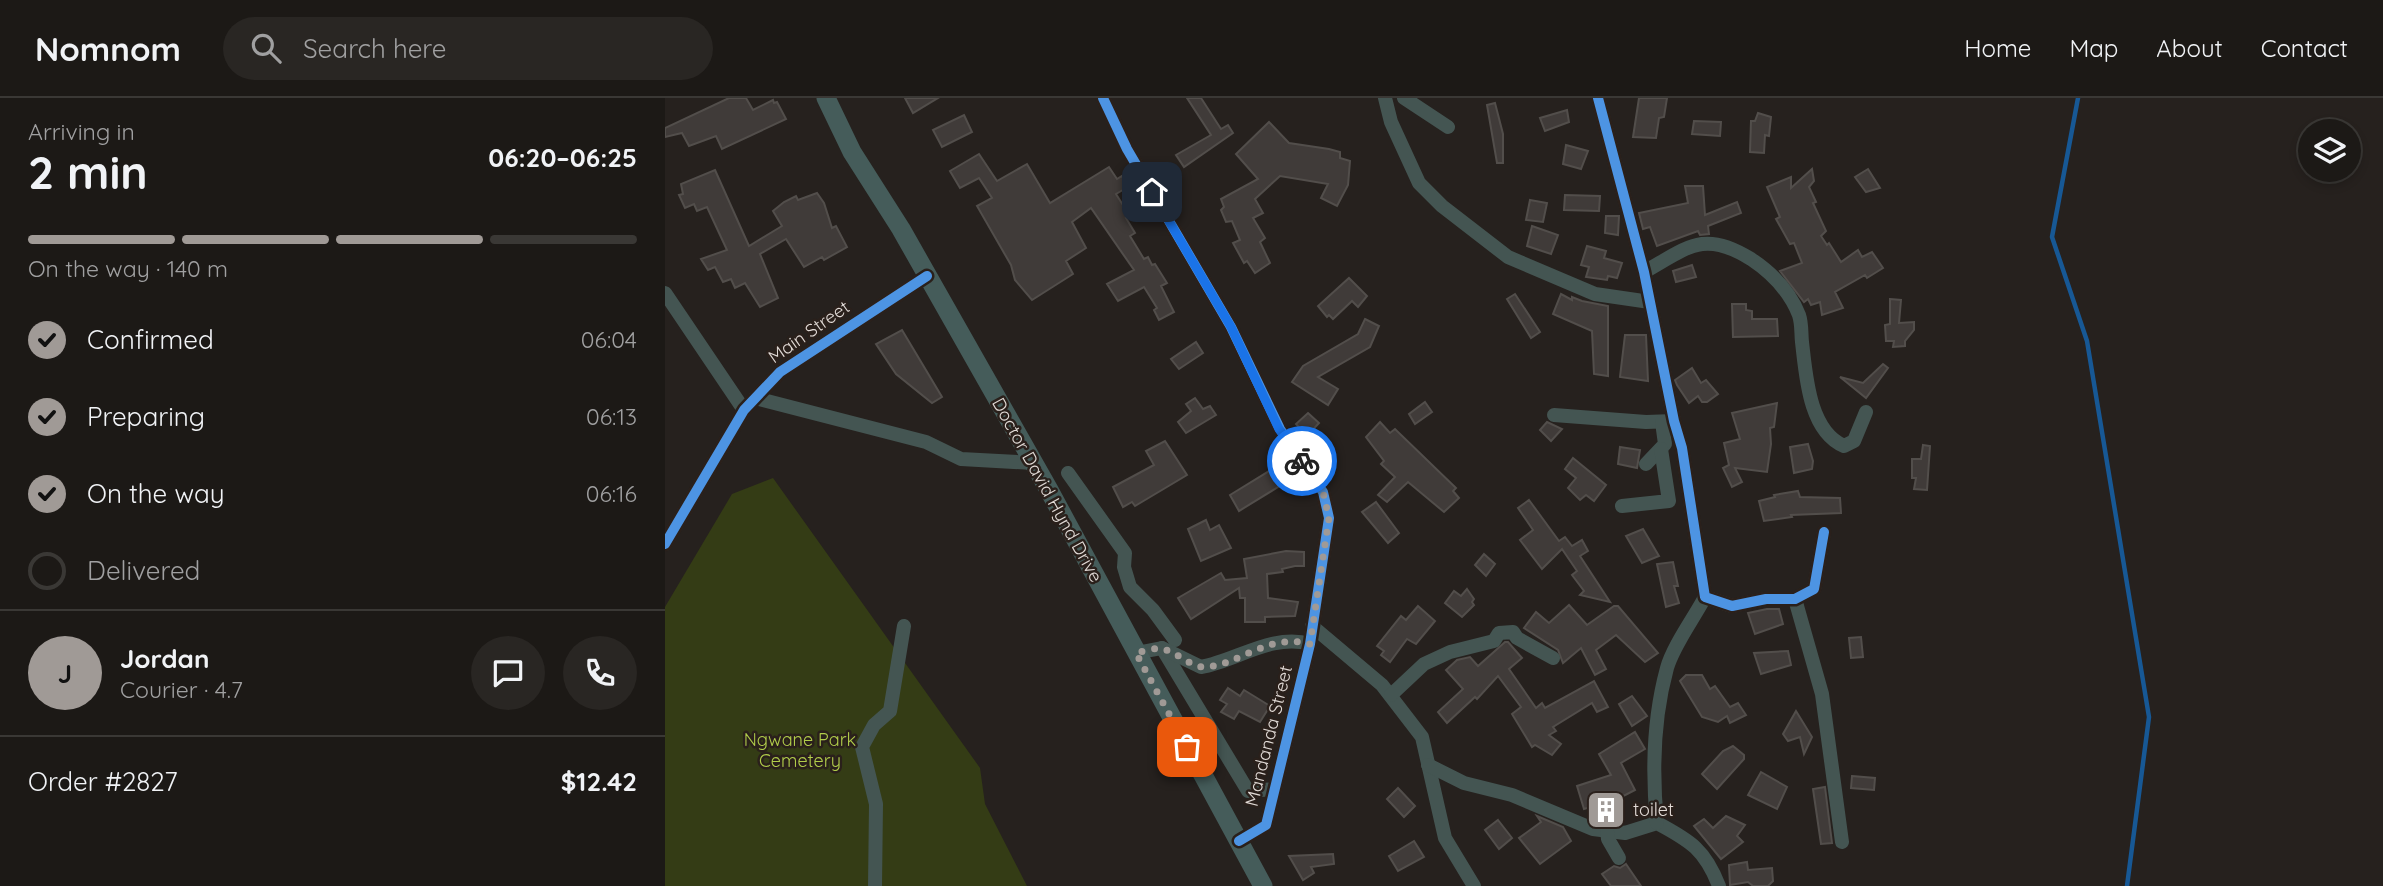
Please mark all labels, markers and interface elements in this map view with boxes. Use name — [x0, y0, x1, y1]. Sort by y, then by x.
search box — [223, 17, 713, 80]
text: Nomnom — [35, 28, 181, 69]
icon: search — [247, 29, 285, 67]
text: Search here — [303, 32, 447, 65]
text: Home — [1964, 33, 2031, 63]
text: Map — [2069, 33, 2118, 63]
text: About — [2156, 33, 2223, 63]
text: Contact — [2261, 33, 2348, 63]
text: Arriving in — [28, 117, 135, 146]
map controls — [2298, 119, 2361, 182]
button: layers — [2298, 119, 2361, 182]
text: 06:20–06:25 — [488, 141, 637, 174]
text: 2 min — [28, 143, 148, 201]
pin — [1122, 162, 1182, 222]
icon: home — [1133, 173, 1171, 211]
text: On the way · 140 m — [28, 254, 228, 283]
street label: Main Street — [764, 295, 854, 368]
icon: check — [28, 321, 66, 359]
text: Confirmed — [87, 323, 214, 356]
text: 06:04 — [581, 325, 637, 354]
street label: Doctor David Hynd Drive — [987, 393, 1108, 586]
icon: check — [28, 398, 66, 436]
text: Preparing — [87, 400, 205, 433]
text: 06:13 — [586, 402, 637, 431]
courier — [1267, 426, 1337, 496]
icon: bike — [1283, 442, 1321, 480]
icon: check — [28, 475, 66, 513]
text: On the way — [87, 477, 225, 510]
text: 06:16 — [586, 479, 637, 508]
text: Delivered — [87, 554, 200, 587]
button: chat — [471, 636, 545, 710]
button: phone — [563, 636, 637, 710]
text: Jordan — [120, 642, 209, 675]
text: J — [58, 657, 72, 690]
street label: Mandanda Street — [1240, 663, 1297, 809]
text: Courier · 4.7 — [120, 675, 243, 704]
pin — [1157, 717, 1217, 777]
park label: Ngwane Park Cemetery — [744, 728, 856, 772]
icon: bag — [1168, 728, 1206, 766]
text: Order #2827 — [28, 765, 178, 798]
text: $12.42 — [561, 765, 637, 798]
building icon: toilet — [1585, 789, 1627, 831]
place label: toilet — [1633, 798, 1674, 821]

